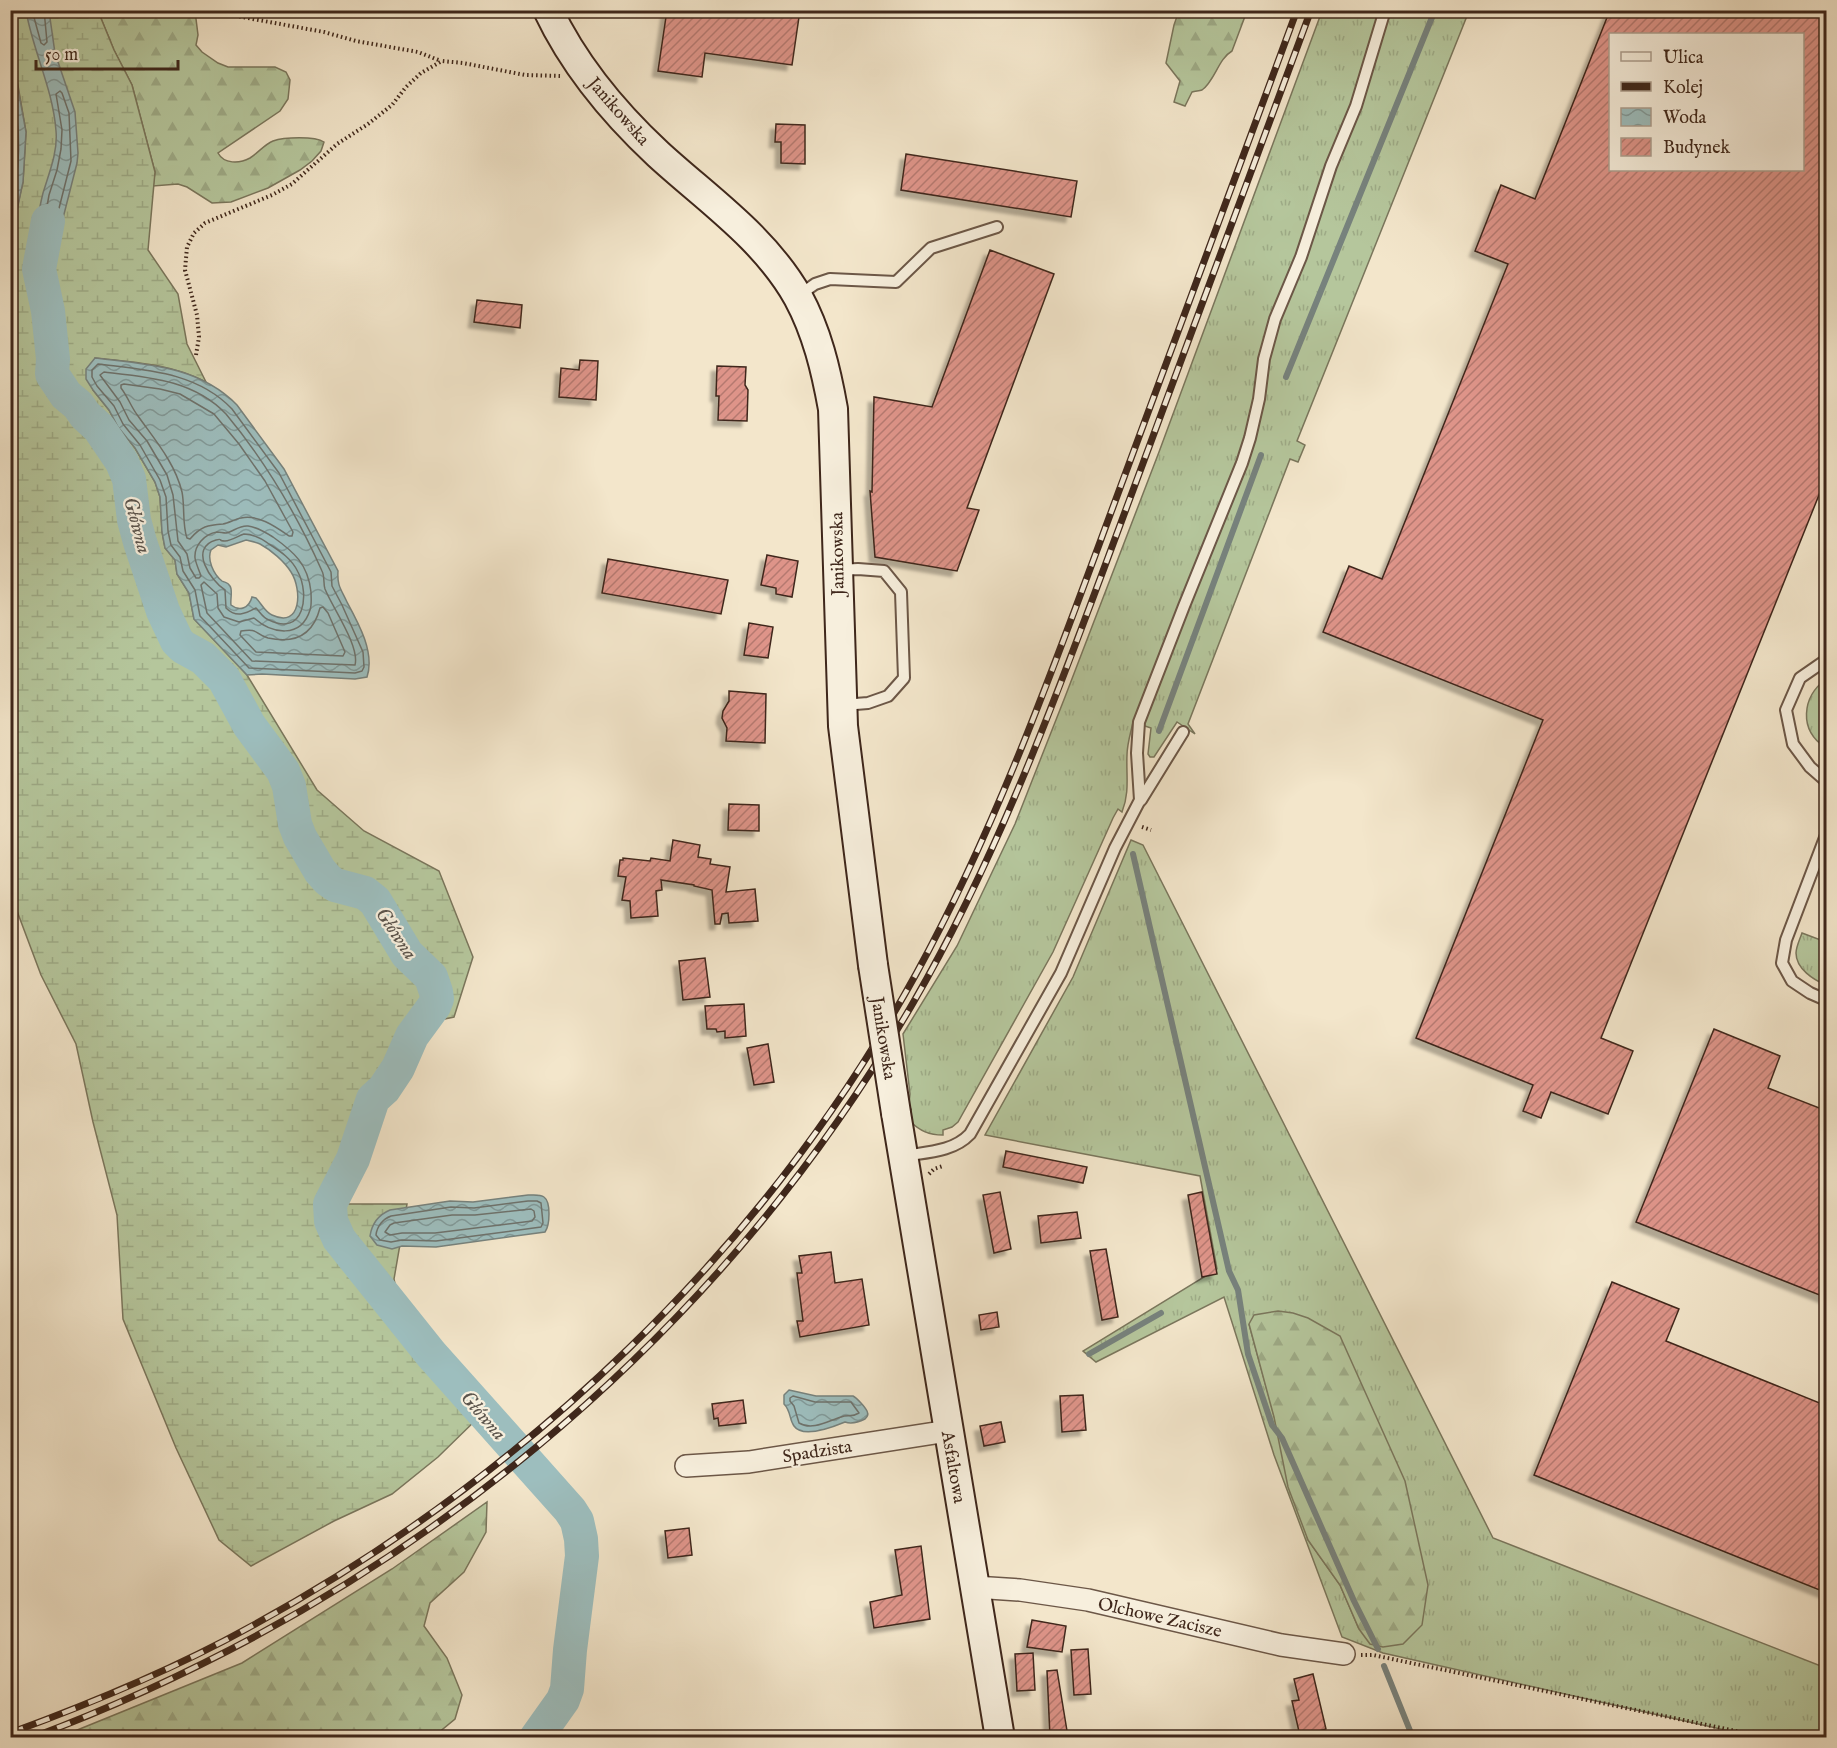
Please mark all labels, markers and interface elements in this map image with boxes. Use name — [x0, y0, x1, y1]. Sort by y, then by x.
scale bar — [36, 33, 178, 71]
legend — [1609, 33, 1804, 171]
text: 50 m — [45, 44, 78, 67]
text: Ulica — [1663, 47, 1704, 70]
street label: Janikowska — [580, 71, 654, 151]
text: Kolej — [1663, 77, 1703, 100]
text: Woda — [1663, 107, 1707, 130]
text: Budynek — [1663, 137, 1730, 160]
water label: Główna — [117, 494, 156, 557]
street label: Janikowska — [826, 512, 851, 598]
water label: Główna — [369, 903, 422, 965]
street label: Janikowska — [864, 993, 900, 1082]
water label: Główna — [455, 1386, 511, 1446]
street label: Asfaltowa — [935, 1428, 970, 1505]
street label: Spadzista — [781, 1436, 854, 1469]
street label: Olchowe Zacisze — [1096, 1593, 1224, 1644]

